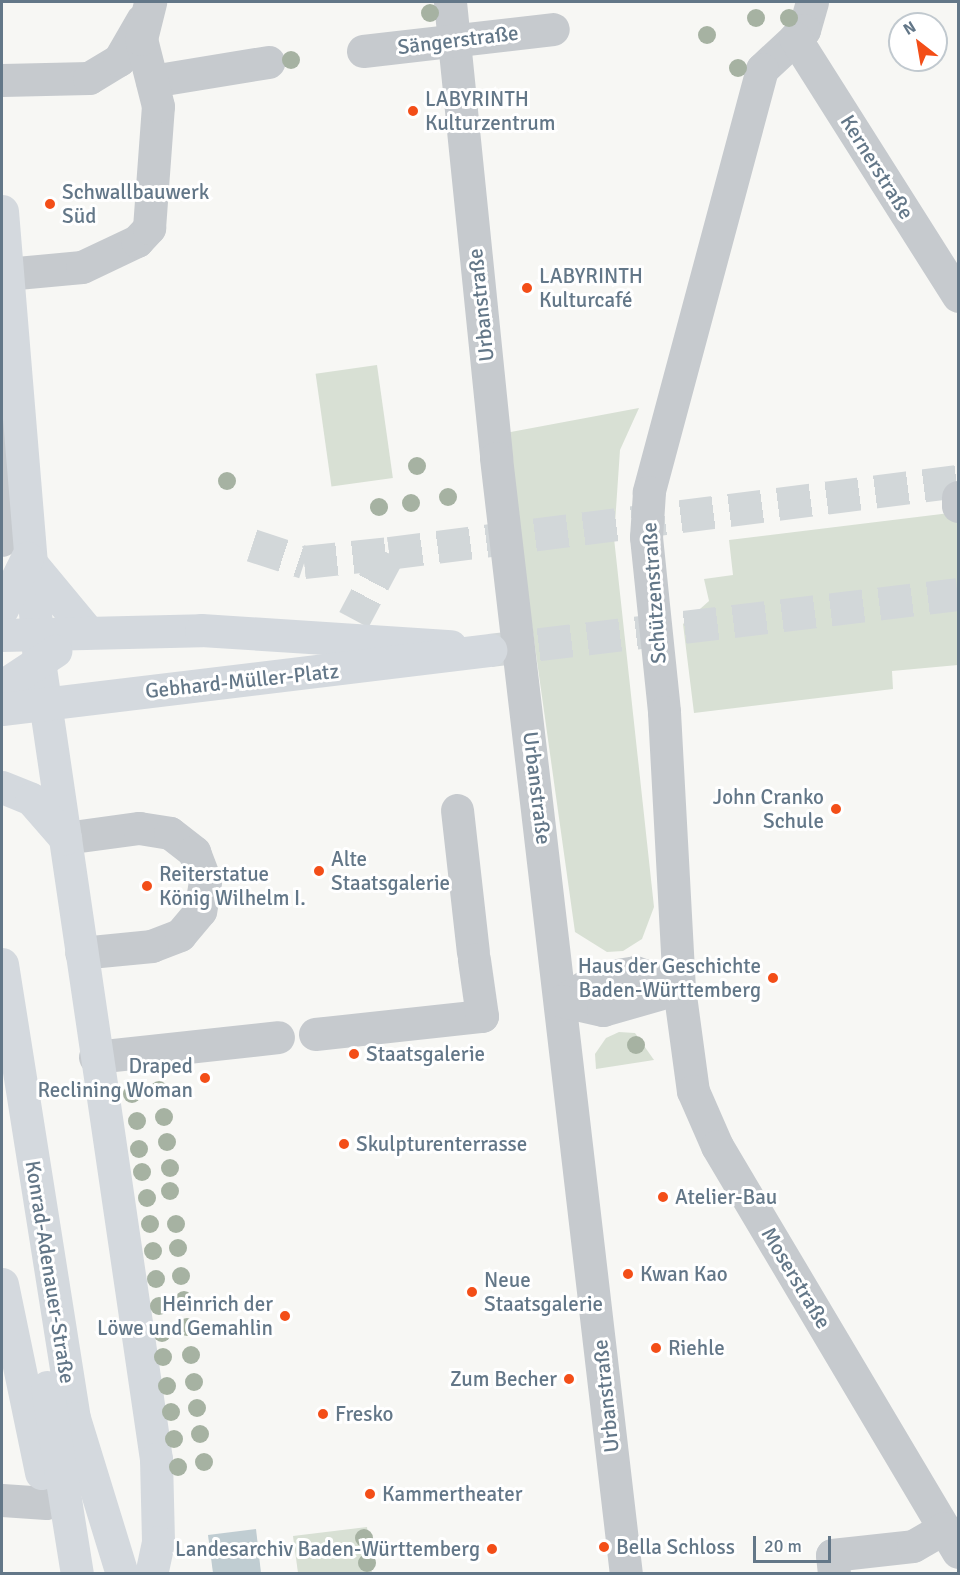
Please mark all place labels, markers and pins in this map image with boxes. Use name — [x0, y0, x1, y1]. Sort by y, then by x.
place label: LABYRINTH Kulturzentrum — [425, 86, 556, 136]
marker: LABYRINTH Kulturzentrum — [406, 104, 420, 118]
place label: Schwallbauwerk Süd — [62, 179, 209, 229]
marker: Schwallbauwerk Süd — [43, 197, 57, 211]
place label: LABYRINTH Kulturcafé — [539, 263, 643, 313]
marker: LABYRINTH Kulturcafé — [520, 281, 534, 295]
place label: John Cranko Schule — [713, 784, 824, 834]
marker: John Cranko Schule — [829, 802, 843, 816]
place label: Alte Staatsgalerie — [331, 846, 450, 896]
place label: Reiterstatue König Wilhelm I. — [159, 861, 306, 911]
marker: Alte Staatsgalerie — [312, 864, 326, 878]
marker: Reiterstatue König Wilhelm I. — [140, 879, 154, 893]
place label: Haus der Geschichte Baden-Württemberg — [578, 953, 761, 1003]
marker: Haus der Geschichte Baden-Württemberg — [766, 971, 780, 985]
place label: Staatsgalerie — [366, 1041, 485, 1067]
marker: Staatsgalerie — [347, 1047, 361, 1061]
place label: Draped Reclining Woman — [37, 1053, 193, 1103]
marker: Draped Reclining Woman — [198, 1071, 212, 1085]
place label: Skulpturenterrasse — [356, 1131, 527, 1157]
marker: Skulpturenterrasse — [337, 1137, 351, 1151]
place label: Atelier-Bau — [675, 1184, 777, 1210]
marker: Atelier-Bau — [656, 1190, 670, 1204]
place label: Kwan Kao — [640, 1261, 728, 1287]
place label: Neue Staatsgalerie — [484, 1267, 603, 1317]
marker: Kwan Kao — [621, 1267, 635, 1281]
marker: Neue Staatsgalerie — [465, 1285, 479, 1299]
place label: Heinrich der Löwe und Gemahlin — [97, 1291, 273, 1341]
marker: Heinrich der Löwe und Gemahlin — [278, 1309, 292, 1323]
place label: Riehle — [668, 1335, 725, 1361]
marker: Riehle — [649, 1341, 663, 1355]
place label: Zum Becher — [450, 1366, 557, 1392]
marker: Zum Becher — [562, 1372, 576, 1386]
place label: Fresko — [335, 1401, 394, 1427]
marker: Fresko — [316, 1407, 330, 1421]
place label: Kammertheater — [382, 1481, 522, 1507]
marker: Kammertheater — [363, 1487, 377, 1501]
place label: Bella Schloss — [616, 1534, 735, 1560]
place label: Landesarchiv Baden-Württemberg — [175, 1536, 480, 1562]
marker: Bella Schloss — [597, 1540, 611, 1554]
marker: Landesarchiv Baden-Württemberg — [485, 1542, 499, 1556]

